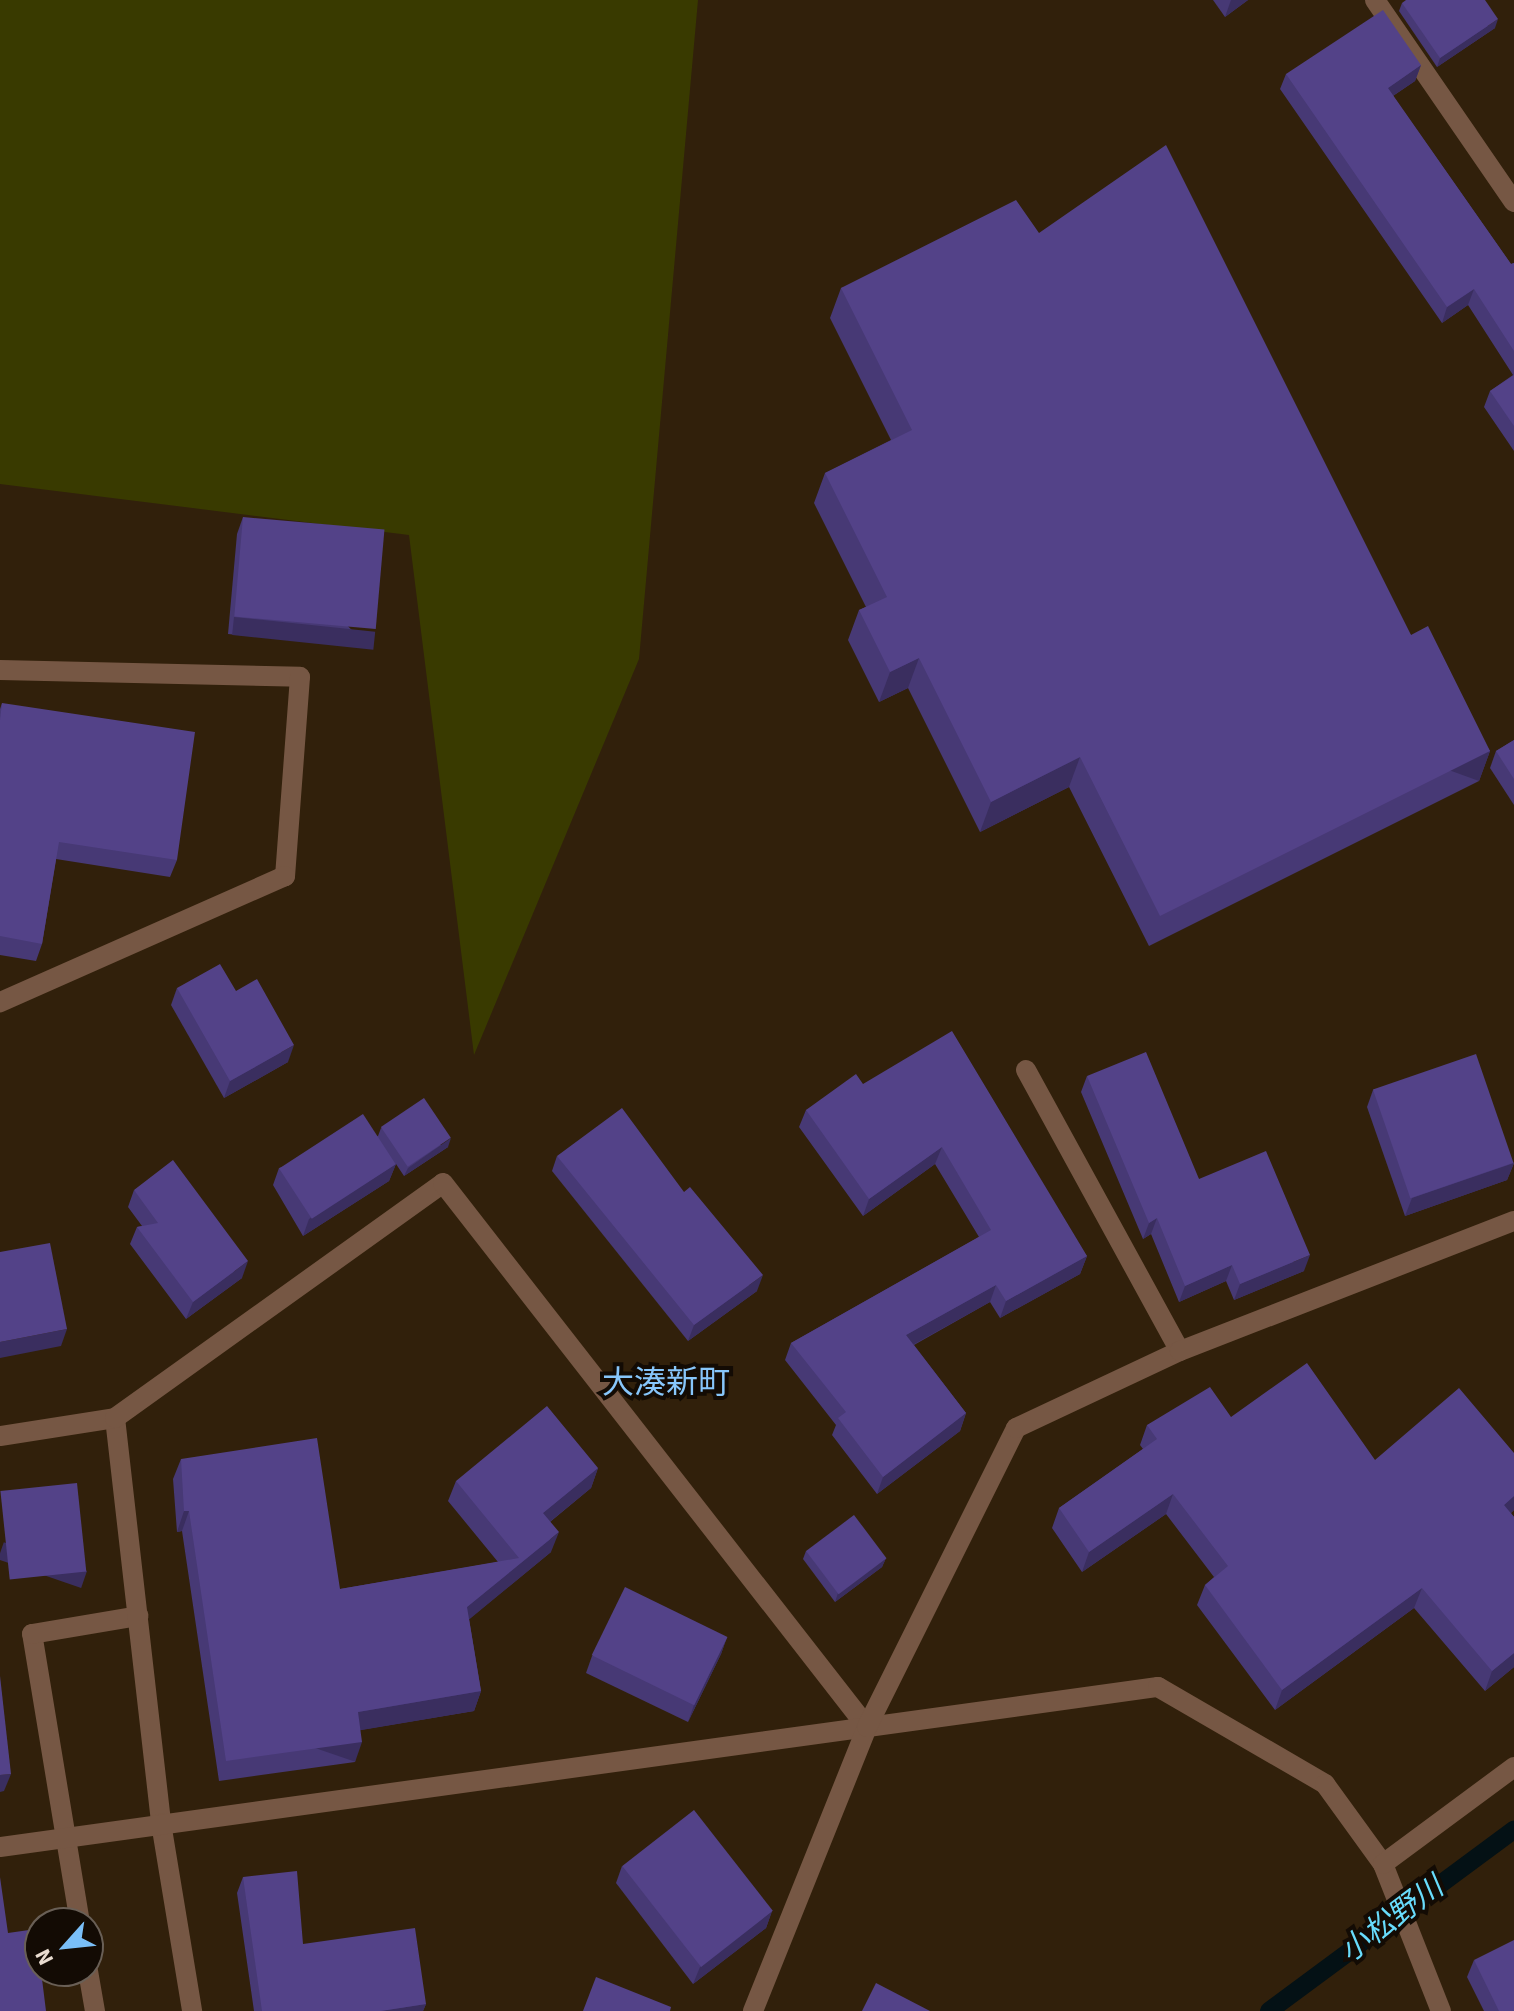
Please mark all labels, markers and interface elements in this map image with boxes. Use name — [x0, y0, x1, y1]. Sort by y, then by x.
district label: 大湊新町 — [602, 1364, 730, 1402]
water label: 小松野川 — [1333, 1870, 1451, 1970]
north arrow — [24, 1907, 104, 1987]
text: N — [27, 1943, 62, 1971]

